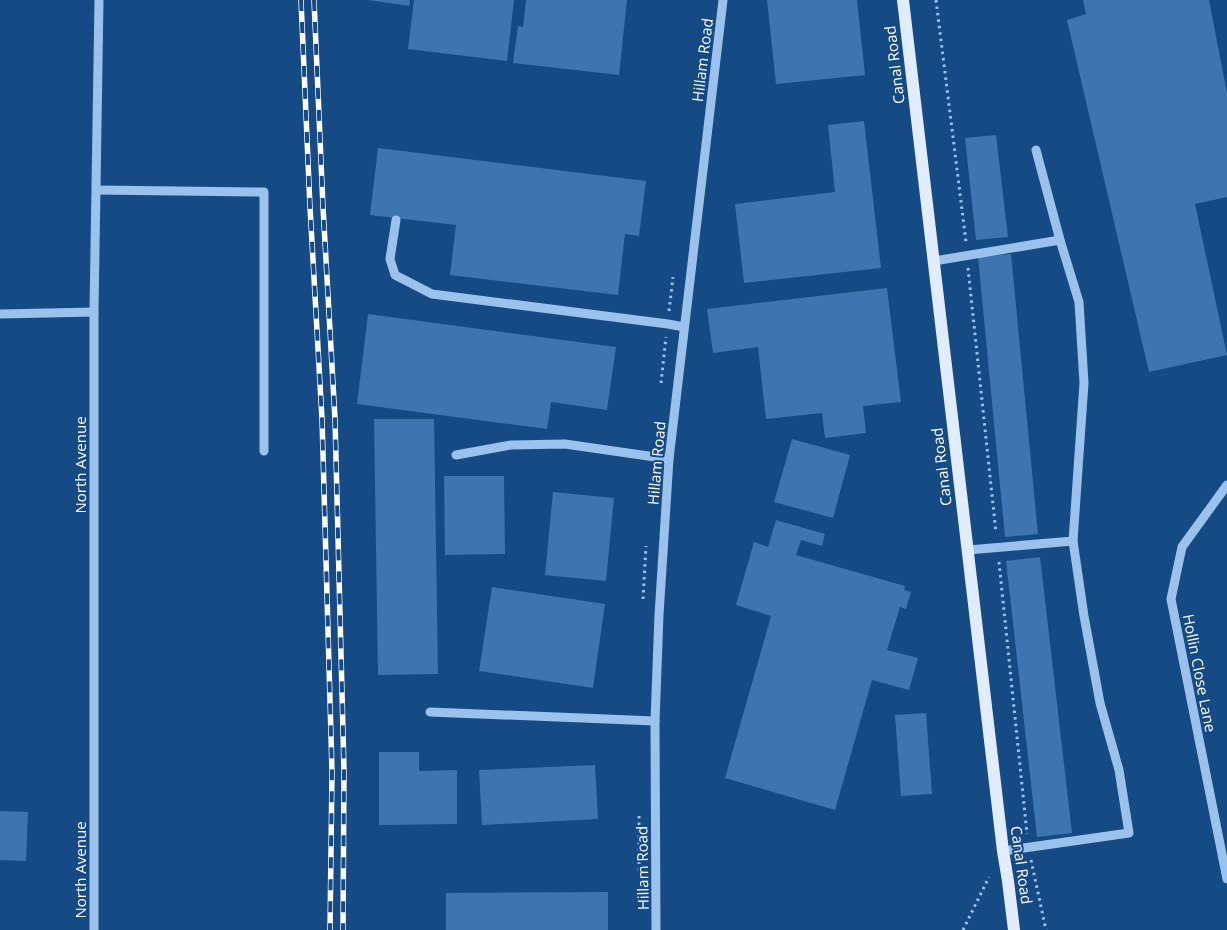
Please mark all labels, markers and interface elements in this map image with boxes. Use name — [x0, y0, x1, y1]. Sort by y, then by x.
street label: Hillam Road — [687, 17, 717, 103]
street label: Canal Road — [879, 25, 909, 105]
street label: North Avenue — [70, 416, 90, 514]
street label: Hillam Road — [642, 420, 670, 506]
street label: Canal Road — [926, 427, 956, 507]
street label: Hollin Close Lane — [1179, 612, 1221, 734]
street label: North Avenue — [70, 821, 90, 919]
street label: Canal Road — [1007, 825, 1037, 905]
street label: Hillam Road — [631, 826, 653, 910]

